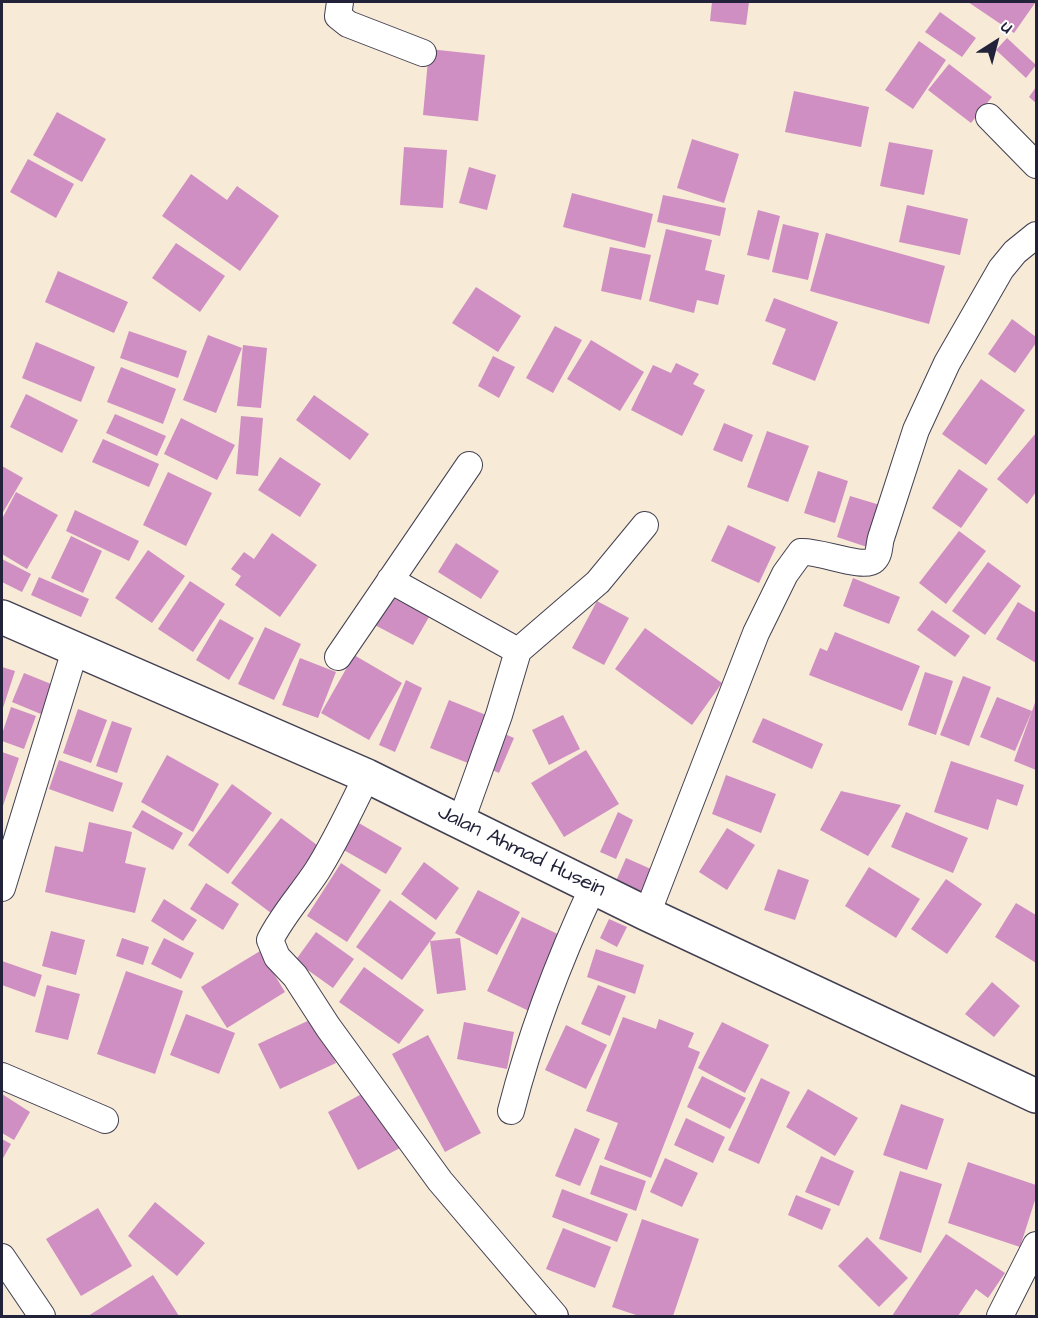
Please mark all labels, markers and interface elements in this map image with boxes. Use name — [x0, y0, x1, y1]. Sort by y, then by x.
north arrow — [966, 12, 1026, 72]
text: U — [996, 16, 1017, 39]
street label: Jalan Ahmad Husein — [433, 800, 609, 904]

